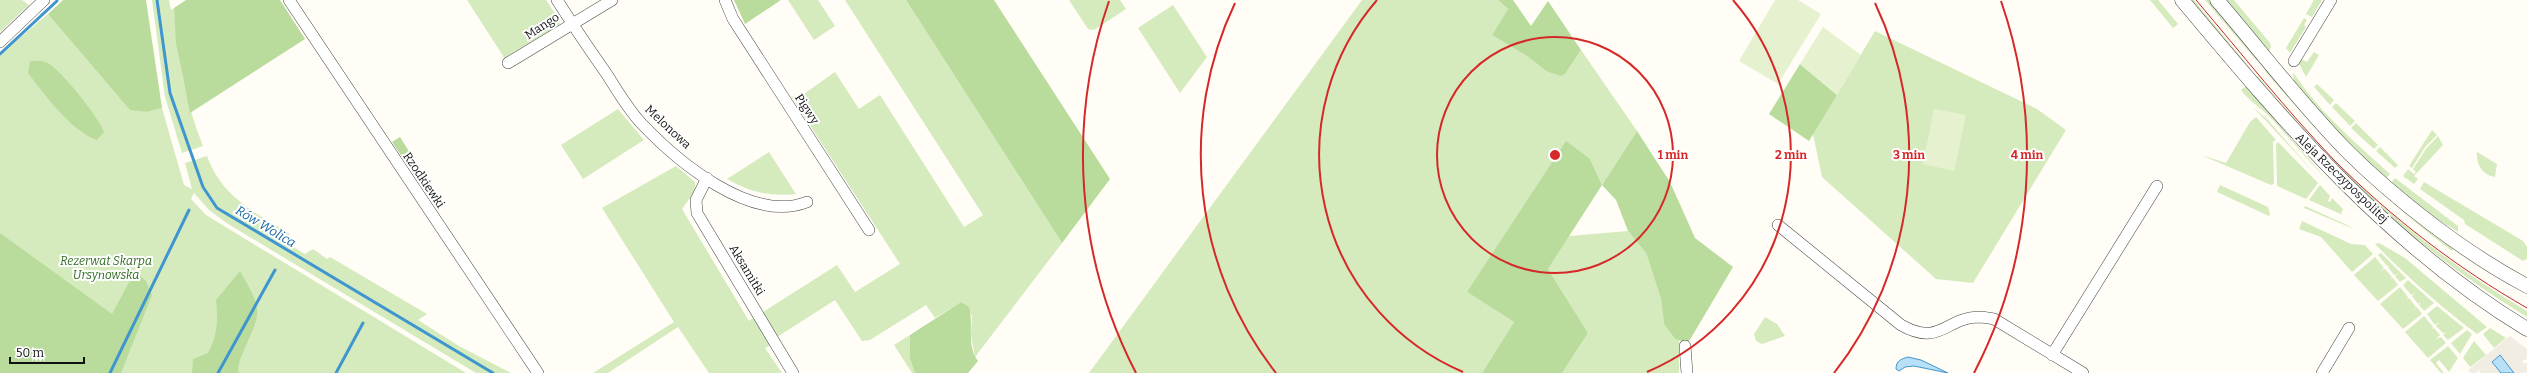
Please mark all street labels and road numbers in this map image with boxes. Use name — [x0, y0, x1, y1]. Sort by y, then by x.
street label: Mango — [522, 10, 562, 42]
street label: Pigwy — [792, 91, 822, 127]
street label: Melonowa — [642, 102, 694, 152]
street label: Aleja Rzeczypospolitej — [2293, 130, 2391, 226]
street label: Rzodkiewki — [400, 150, 448, 211]
street label: Aksamitki — [726, 242, 768, 298]

